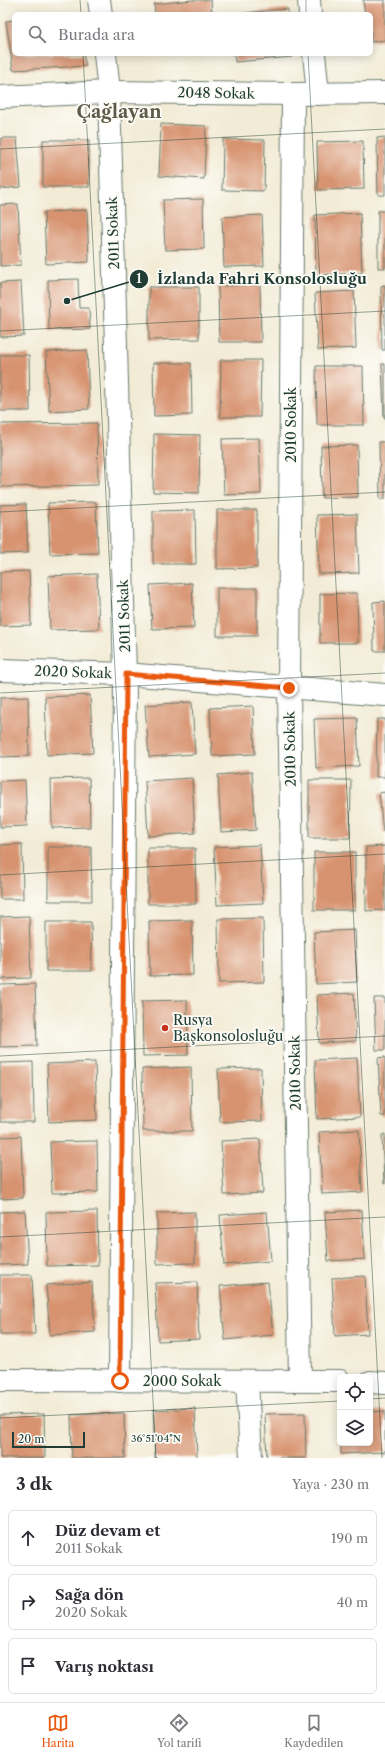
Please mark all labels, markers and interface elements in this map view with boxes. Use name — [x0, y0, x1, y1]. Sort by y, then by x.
search box — [12, 12, 373, 56]
icon: search — [26, 23, 48, 45]
text: Burada ara — [58, 25, 135, 44]
street label: 2048 Sokak — [177, 83, 256, 103]
district label: Çağlayan — [76, 101, 162, 123]
street label: 2011 Sokak — [103, 195, 123, 270]
callout: İzlanda Fahri Konsolosluğu — [129, 265, 375, 292]
text: İzlanda Fahri Konsolosluğu — [157, 269, 367, 288]
text: 1 — [136, 271, 142, 286]
street label: 2010 Sokak — [282, 386, 300, 463]
street label: 2011 Sokak — [114, 578, 134, 653]
street label: 2020 Sokak — [34, 662, 113, 682]
route end — [280, 679, 298, 697]
street label: 2010 Sokak — [280, 710, 300, 787]
place label: Rusya Başkonsolosluğu — [173, 1011, 284, 1045]
marker: Rusya Başkonsolosluğu — [160, 1023, 170, 1033]
street label: 2010 Sokak — [285, 1034, 305, 1111]
route start — [111, 1372, 129, 1390]
street label: 2000 Sokak — [143, 1372, 222, 1390]
map controls — [337, 1374, 373, 1446]
button: locate — [337, 1374, 373, 1410]
button: layers — [337, 1410, 373, 1446]
scale bar — [12, 1430, 85, 1449]
text: 20 m — [18, 1432, 44, 1446]
text: 36°51'04"N — [131, 1432, 181, 1445]
text: 3 dk — [16, 1474, 52, 1494]
text: Yaya · 230 m — [292, 1476, 369, 1492]
text: Düz devam et — [55, 1521, 160, 1540]
icon: ahead — [17, 1527, 39, 1549]
text: 190 m — [331, 1530, 368, 1546]
text: 2011 Sokak — [55, 1540, 123, 1556]
text: Sağa dön — [55, 1585, 124, 1604]
icon: right — [17, 1591, 39, 1613]
text: 40 m — [337, 1594, 368, 1610]
text: 2020 Sokak — [55, 1604, 127, 1620]
icon: arrive — [17, 1655, 39, 1677]
text: Varış noktası — [55, 1657, 154, 1676]
tab: Harita — [41, 1712, 74, 1750]
tab: Yol tarifi — [157, 1712, 201, 1750]
tab: Kaydedilen — [284, 1712, 344, 1750]

